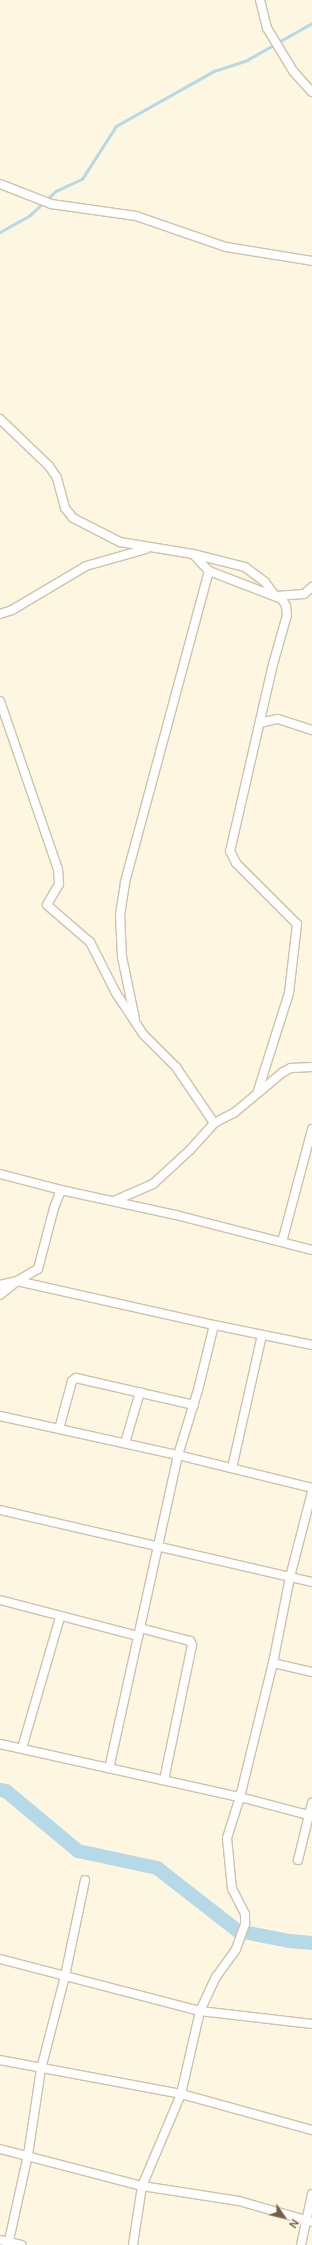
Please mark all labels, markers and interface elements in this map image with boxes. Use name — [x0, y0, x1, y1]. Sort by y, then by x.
north arrow — [264, 2197, 304, 2237]
text: N — [286, 2217, 303, 2231]

